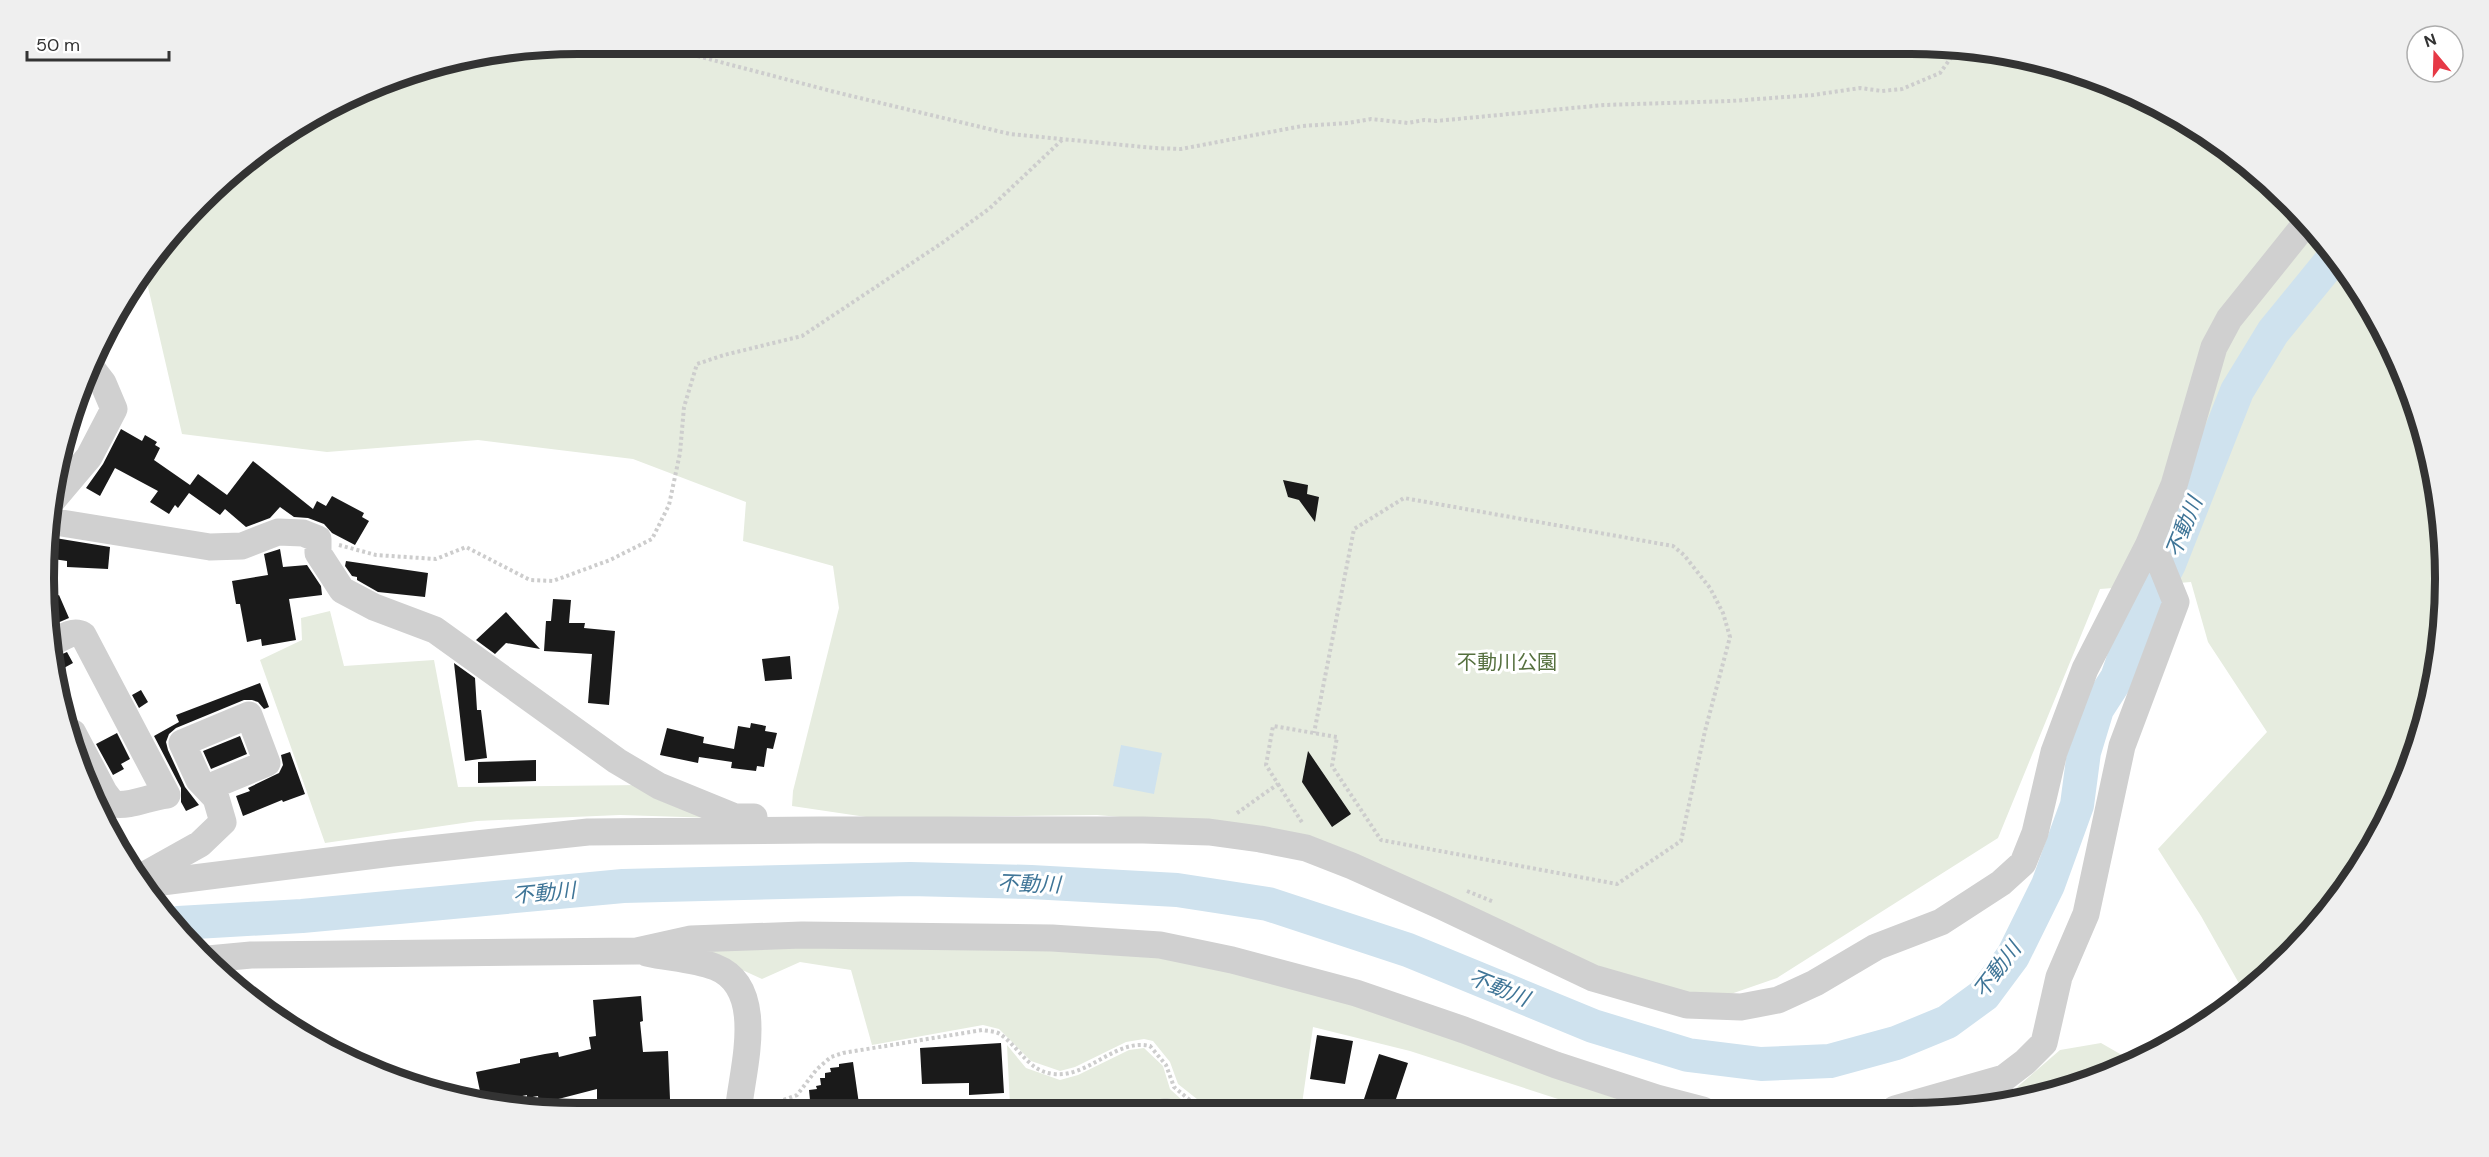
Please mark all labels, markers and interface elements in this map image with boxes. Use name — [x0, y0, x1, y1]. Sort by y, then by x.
scale bar — [27, 24, 170, 62]
north arrow — [2405, 24, 2465, 84]
text: N — [2421, 28, 2439, 52]
text: 50 m — [36, 33, 80, 57]
water label: 不動川 — [2159, 491, 2210, 561]
park label: 不動川公園 — [1457, 649, 1557, 675]
water label: 不動川 — [997, 869, 1063, 899]
water label: 不動川 — [511, 876, 579, 910]
water label: 不動川 — [1967, 935, 2028, 1004]
water label: 不動川 — [1465, 963, 1535, 1014]

